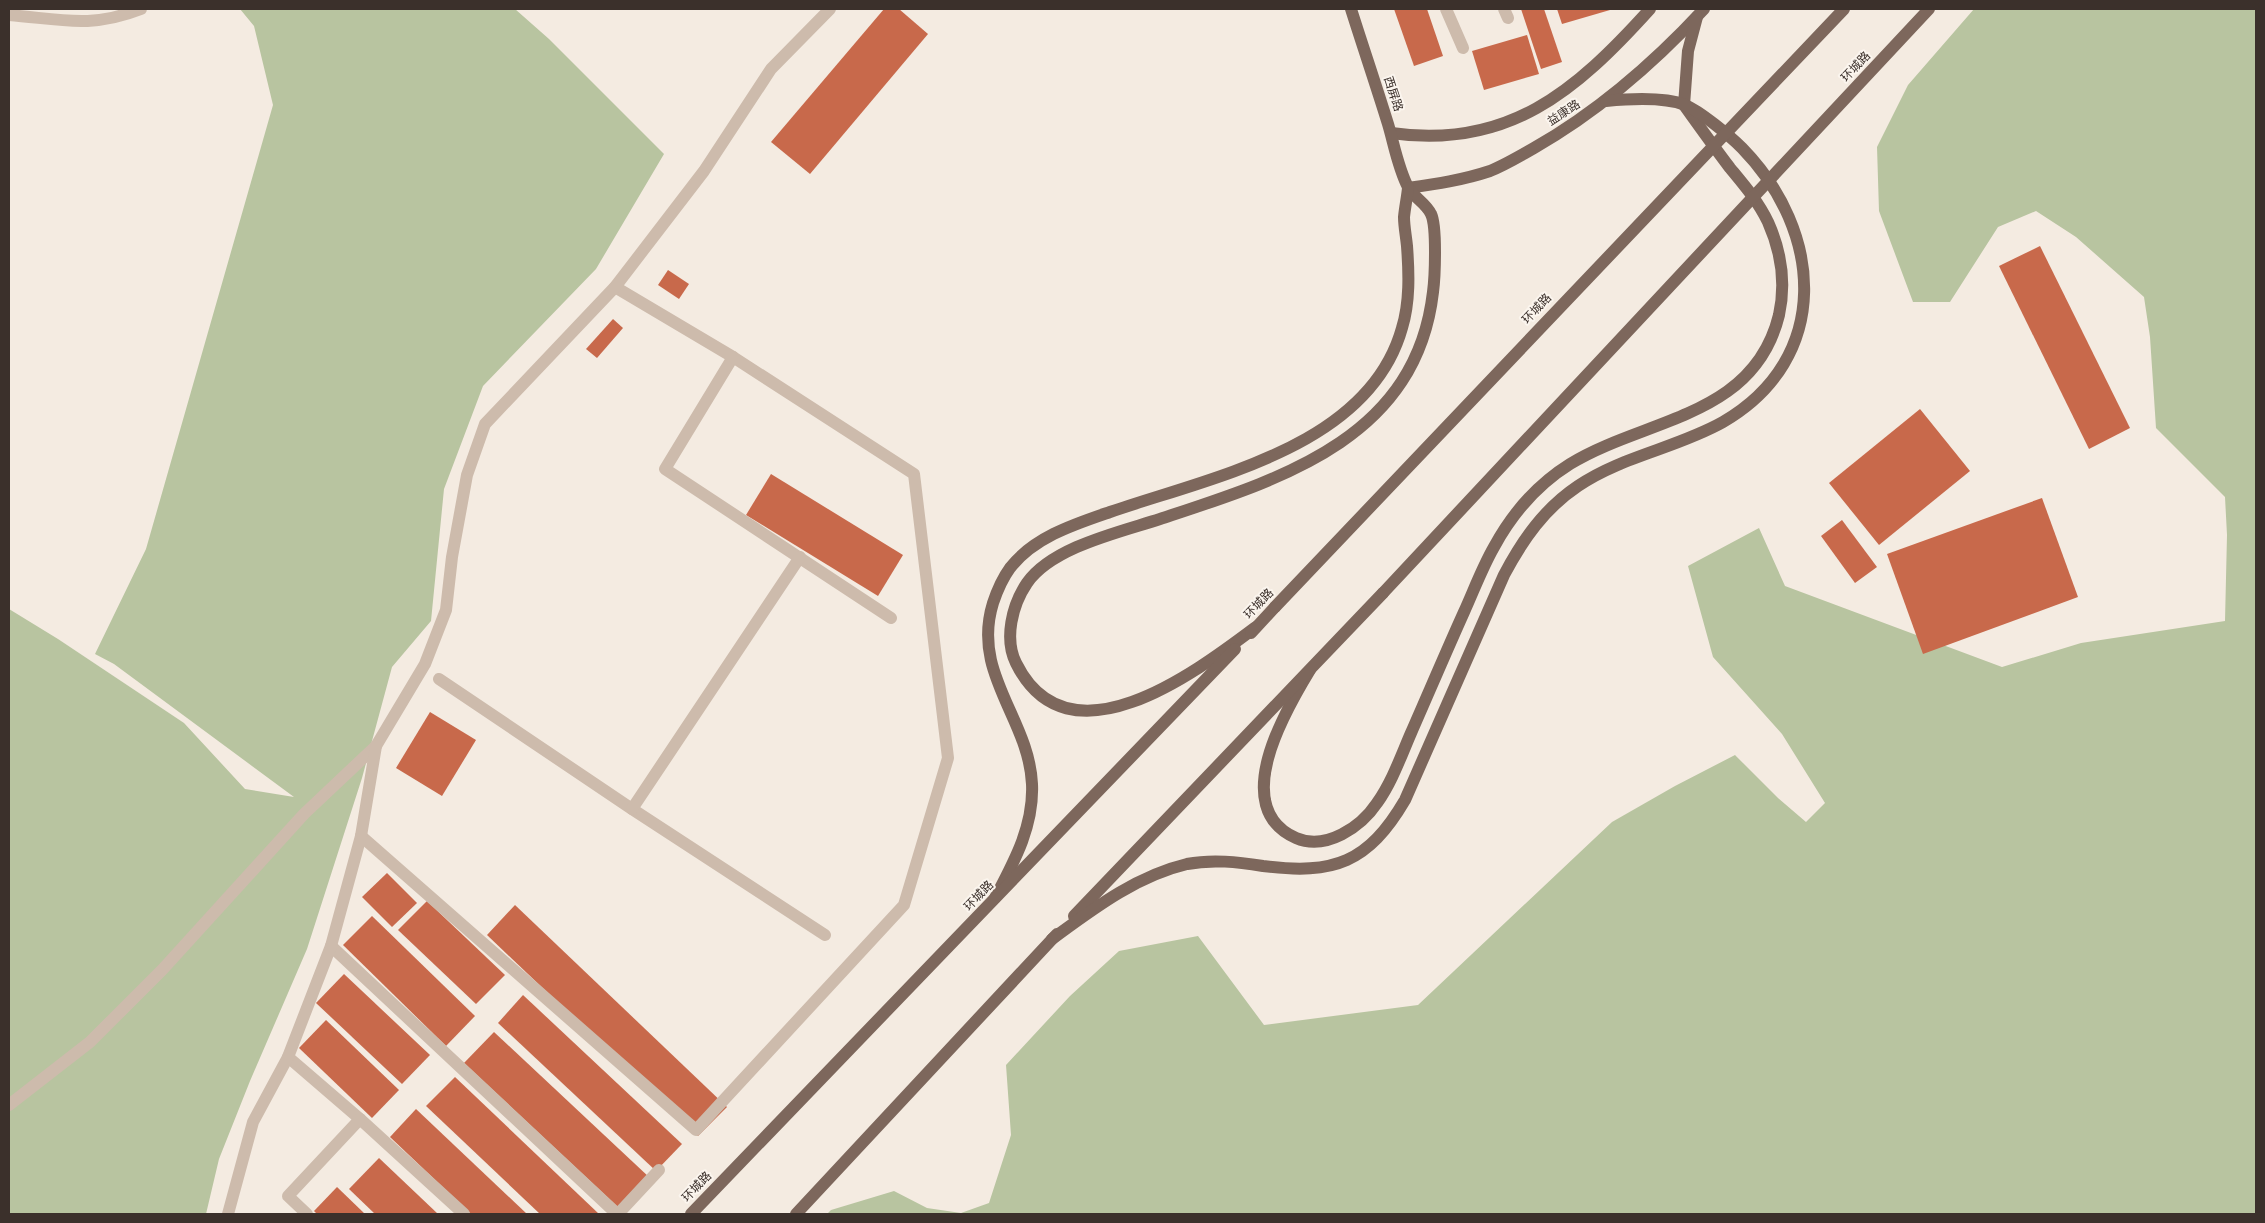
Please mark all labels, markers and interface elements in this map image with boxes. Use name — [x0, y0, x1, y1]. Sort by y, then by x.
street label: 环城路 — [1838, 48, 1874, 86]
street label: 西屏路 — [1379, 74, 1407, 114]
street label: 益康路 — [1544, 96, 1584, 130]
street label: 环城路 — [1519, 290, 1555, 328]
street label: 环城路 — [1240, 585, 1278, 623]
street label: 环城路 — [960, 877, 998, 915]
street label: 环城路 — [678, 1168, 716, 1206]

